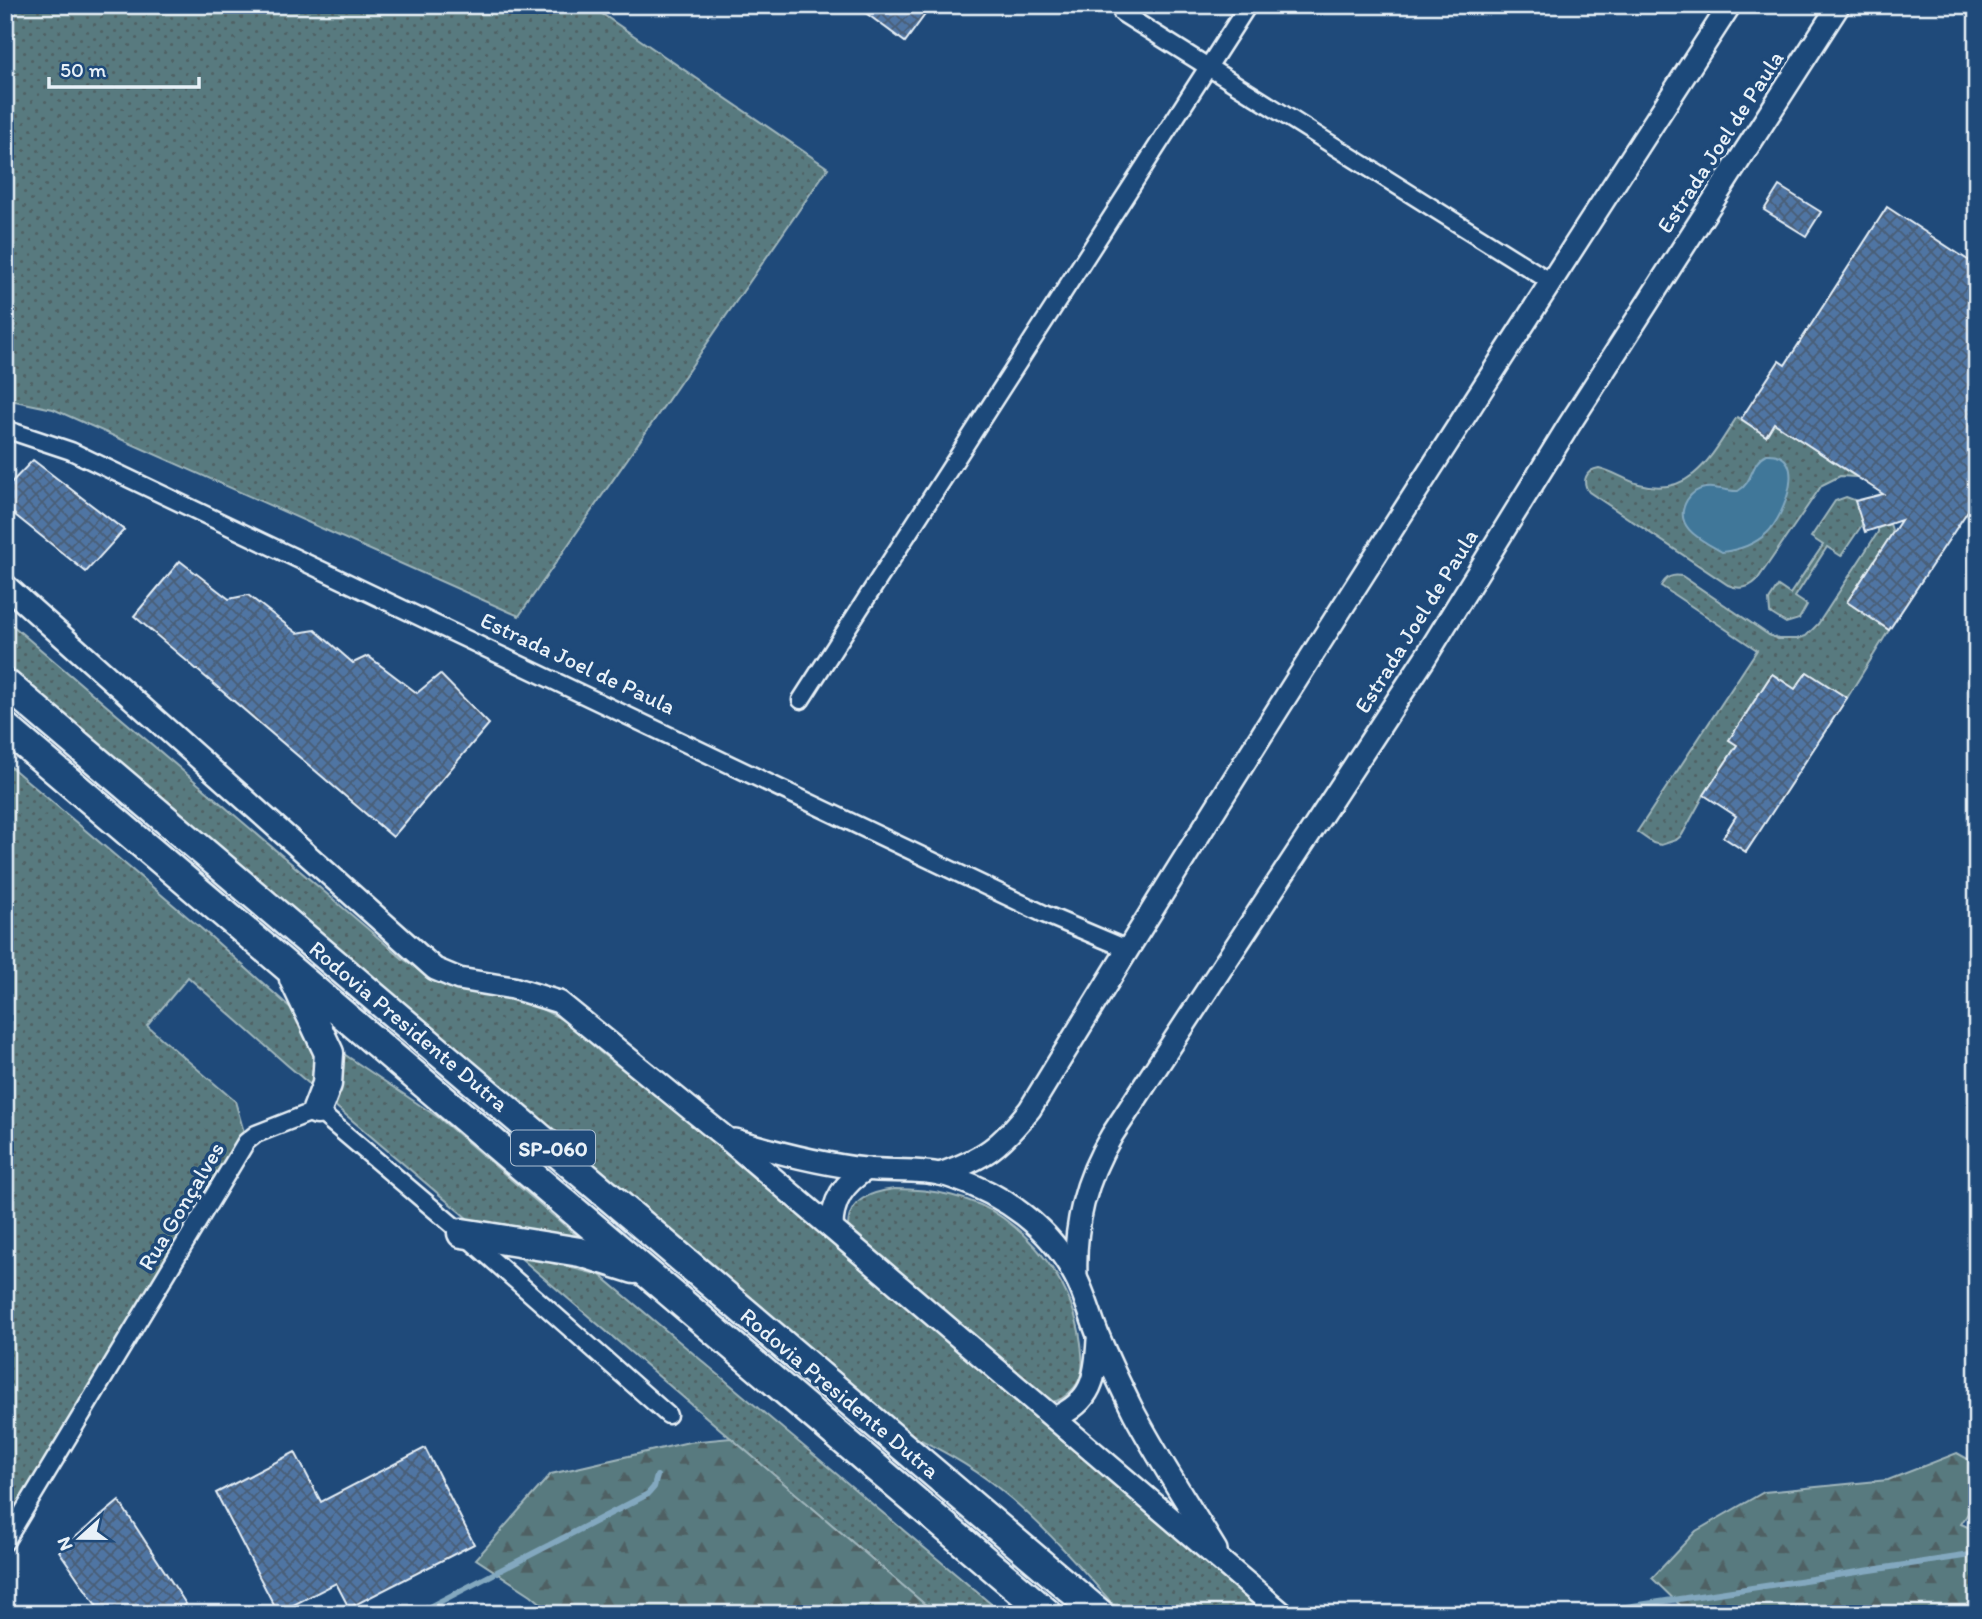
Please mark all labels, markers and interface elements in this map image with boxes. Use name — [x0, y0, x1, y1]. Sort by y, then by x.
scale bar — [49, 46, 200, 90]
street label: Estrada Joel de Paula — [1651, 46, 1789, 238]
text: 50 m — [60, 57, 107, 82]
street label: Estrada Joel de Paula — [1348, 524, 1484, 718]
street label: Estrada Joel de Paula — [476, 606, 680, 720]
street label: Rodovia Presidente Dutra — [304, 934, 514, 1118]
road number: SP-060 — [511, 1130, 595, 1166]
street label: Rua Gonçalves — [132, 1137, 230, 1275]
street label: Rodovia Presidente Dutra — [735, 1301, 945, 1485]
north arrow — [46, 1504, 116, 1574]
text: N — [52, 1534, 78, 1554]

